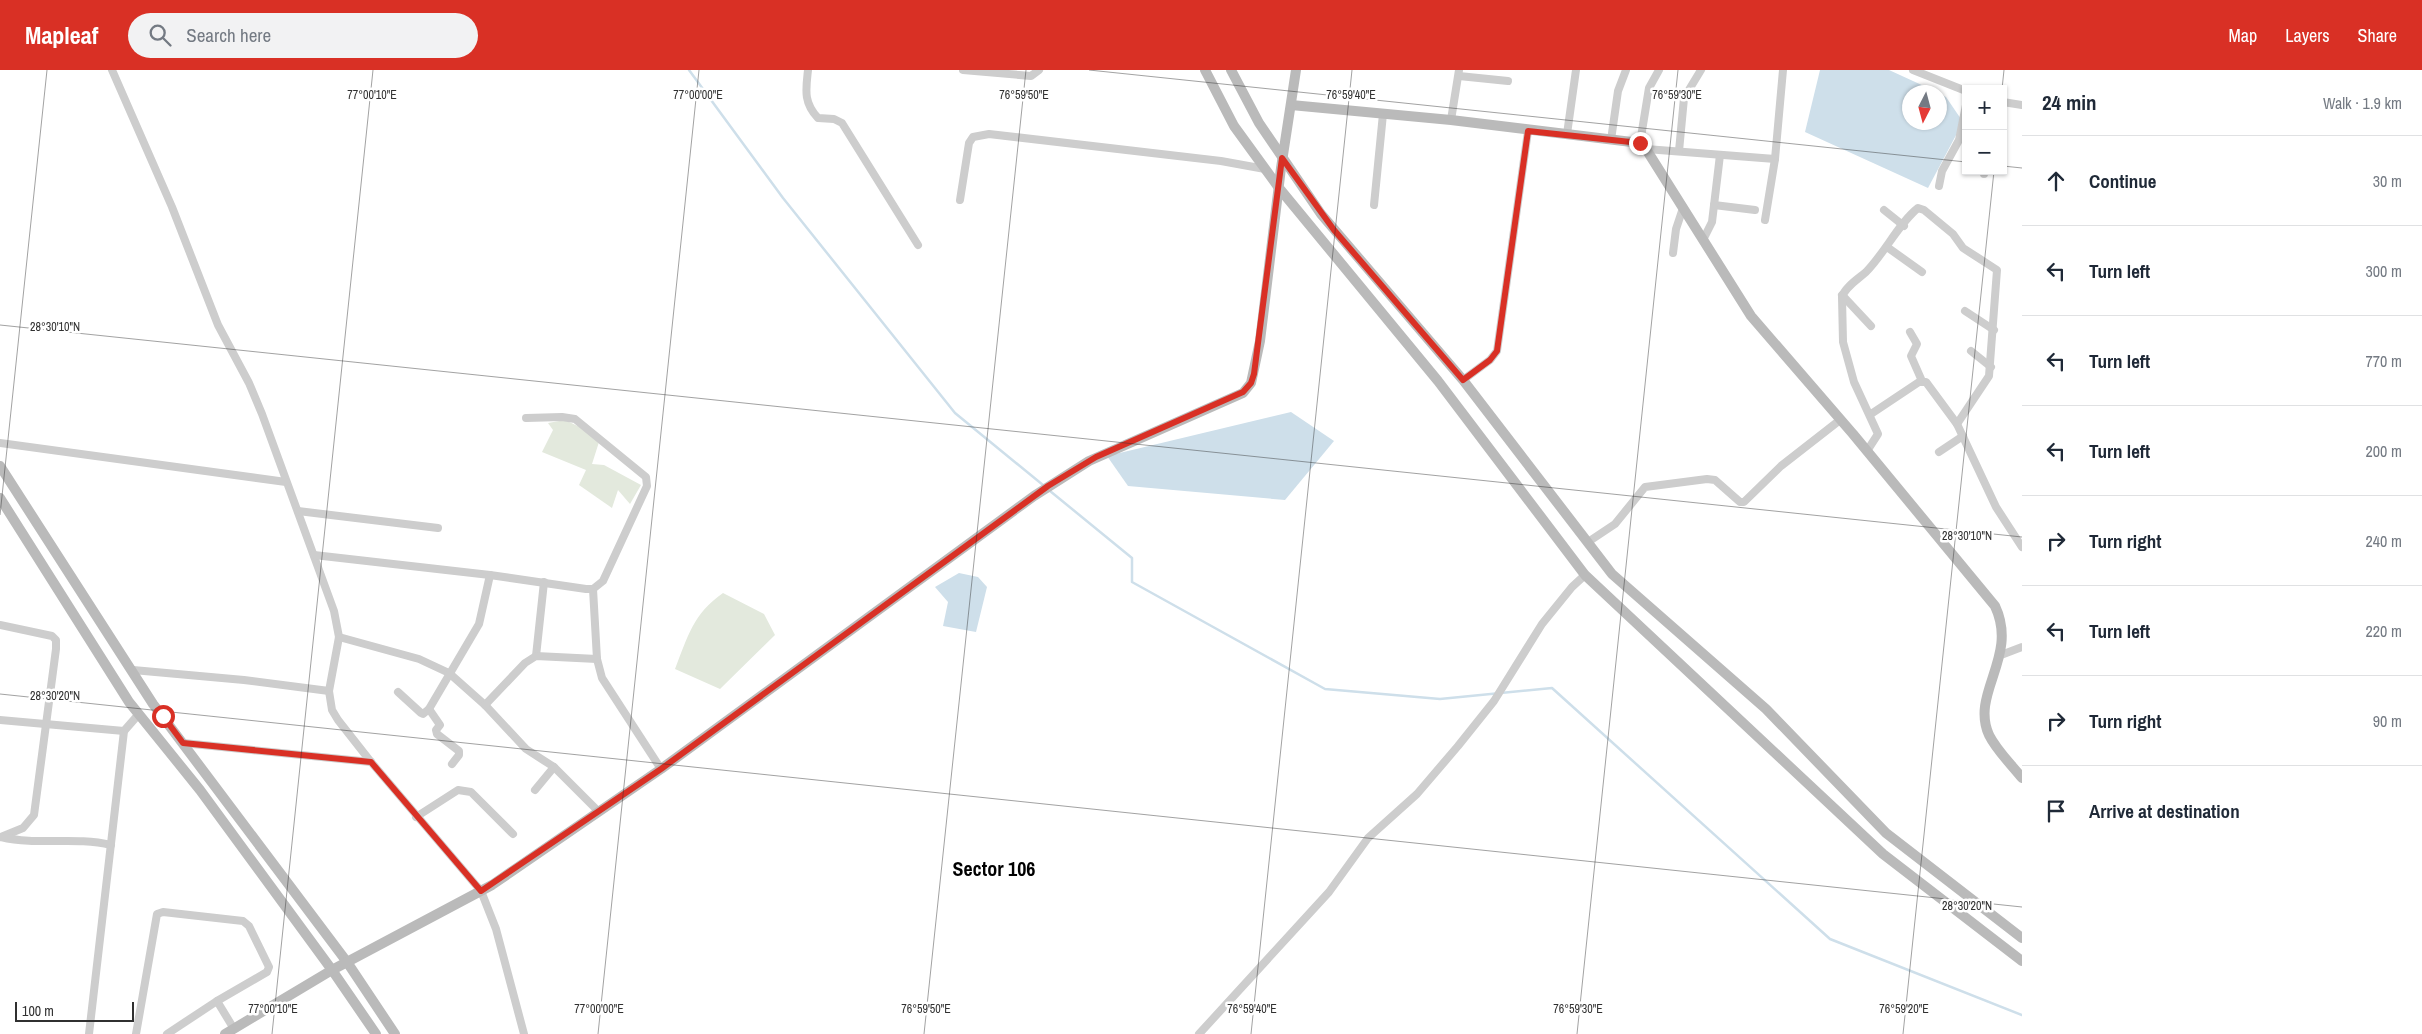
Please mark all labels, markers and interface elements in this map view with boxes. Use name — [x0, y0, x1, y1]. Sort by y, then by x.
search box — [128, 13, 478, 58]
text: Mapleaf — [25, 19, 98, 51]
icon: search — [146, 21, 174, 49]
text: Search here — [186, 22, 271, 48]
text: Map — [2229, 23, 2257, 48]
text: Layers — [2285, 23, 2330, 48]
text: Share — [2358, 23, 2397, 48]
north arrow — [1902, 85, 1947, 130]
map controls — [1962, 85, 2007, 175]
button: + — [1962, 85, 2007, 130]
text: 77°00'10"E — [347, 87, 397, 103]
text: 77°00'00"E — [673, 87, 723, 103]
text: 76°59'50"E — [999, 87, 1049, 103]
text: 76°59'40"E — [1326, 87, 1376, 103]
text: 76°59'30"E — [1652, 87, 1702, 103]
text: 24 min — [2042, 88, 2097, 117]
text: Walk · 1.9 km — [2323, 92, 2402, 114]
button: − — [1962, 130, 2007, 175]
route end — [1629, 132, 1652, 155]
icon: ahead — [2042, 167, 2070, 195]
text: Continue — [2089, 168, 2157, 194]
text: 30 m — [2373, 170, 2402, 192]
icon: left — [2042, 257, 2070, 285]
text: Turn left — [2089, 258, 2150, 284]
text: 300 m — [2366, 260, 2402, 282]
text: 28°30'10"N — [30, 319, 80, 335]
icon: left — [2042, 347, 2070, 375]
text: Turn left — [2089, 348, 2150, 374]
text: 770 m — [2366, 350, 2402, 372]
icon: left — [2042, 437, 2070, 465]
text: Turn left — [2089, 438, 2150, 464]
text: 200 m — [2366, 440, 2402, 462]
icon: right — [2042, 527, 2070, 555]
text: 28°30'10"N — [1942, 528, 1992, 544]
text: Turn right — [2089, 528, 2161, 554]
text: 240 m — [2366, 530, 2402, 552]
icon: left — [2042, 617, 2070, 645]
text: Turn left — [2089, 618, 2150, 644]
text: 220 m — [2366, 620, 2402, 642]
text: 28°30'20"N — [30, 688, 80, 704]
route start — [152, 705, 175, 728]
icon: right — [2042, 707, 2070, 735]
text: Turn right — [2089, 708, 2161, 734]
text: 90 m — [2373, 710, 2402, 732]
icon: arrive — [2042, 797, 2070, 825]
text: Arrive at destination — [2089, 798, 2240, 824]
district label: Sector 106 — [953, 855, 1035, 882]
text: 28°30'20"N — [1942, 898, 1992, 914]
scale bar — [15, 999, 134, 1022]
text: 77°00'10"E — [248, 1001, 298, 1017]
text: 77°00'00"E — [574, 1001, 624, 1017]
text: 76°59'50"E — [901, 1001, 951, 1017]
text: 76°59'40"E — [1227, 1001, 1277, 1017]
text: 76°59'30"E — [1553, 1001, 1603, 1017]
text: 76°59'20"E — [1879, 1001, 1929, 1017]
text: 100 m — [22, 1002, 54, 1020]

